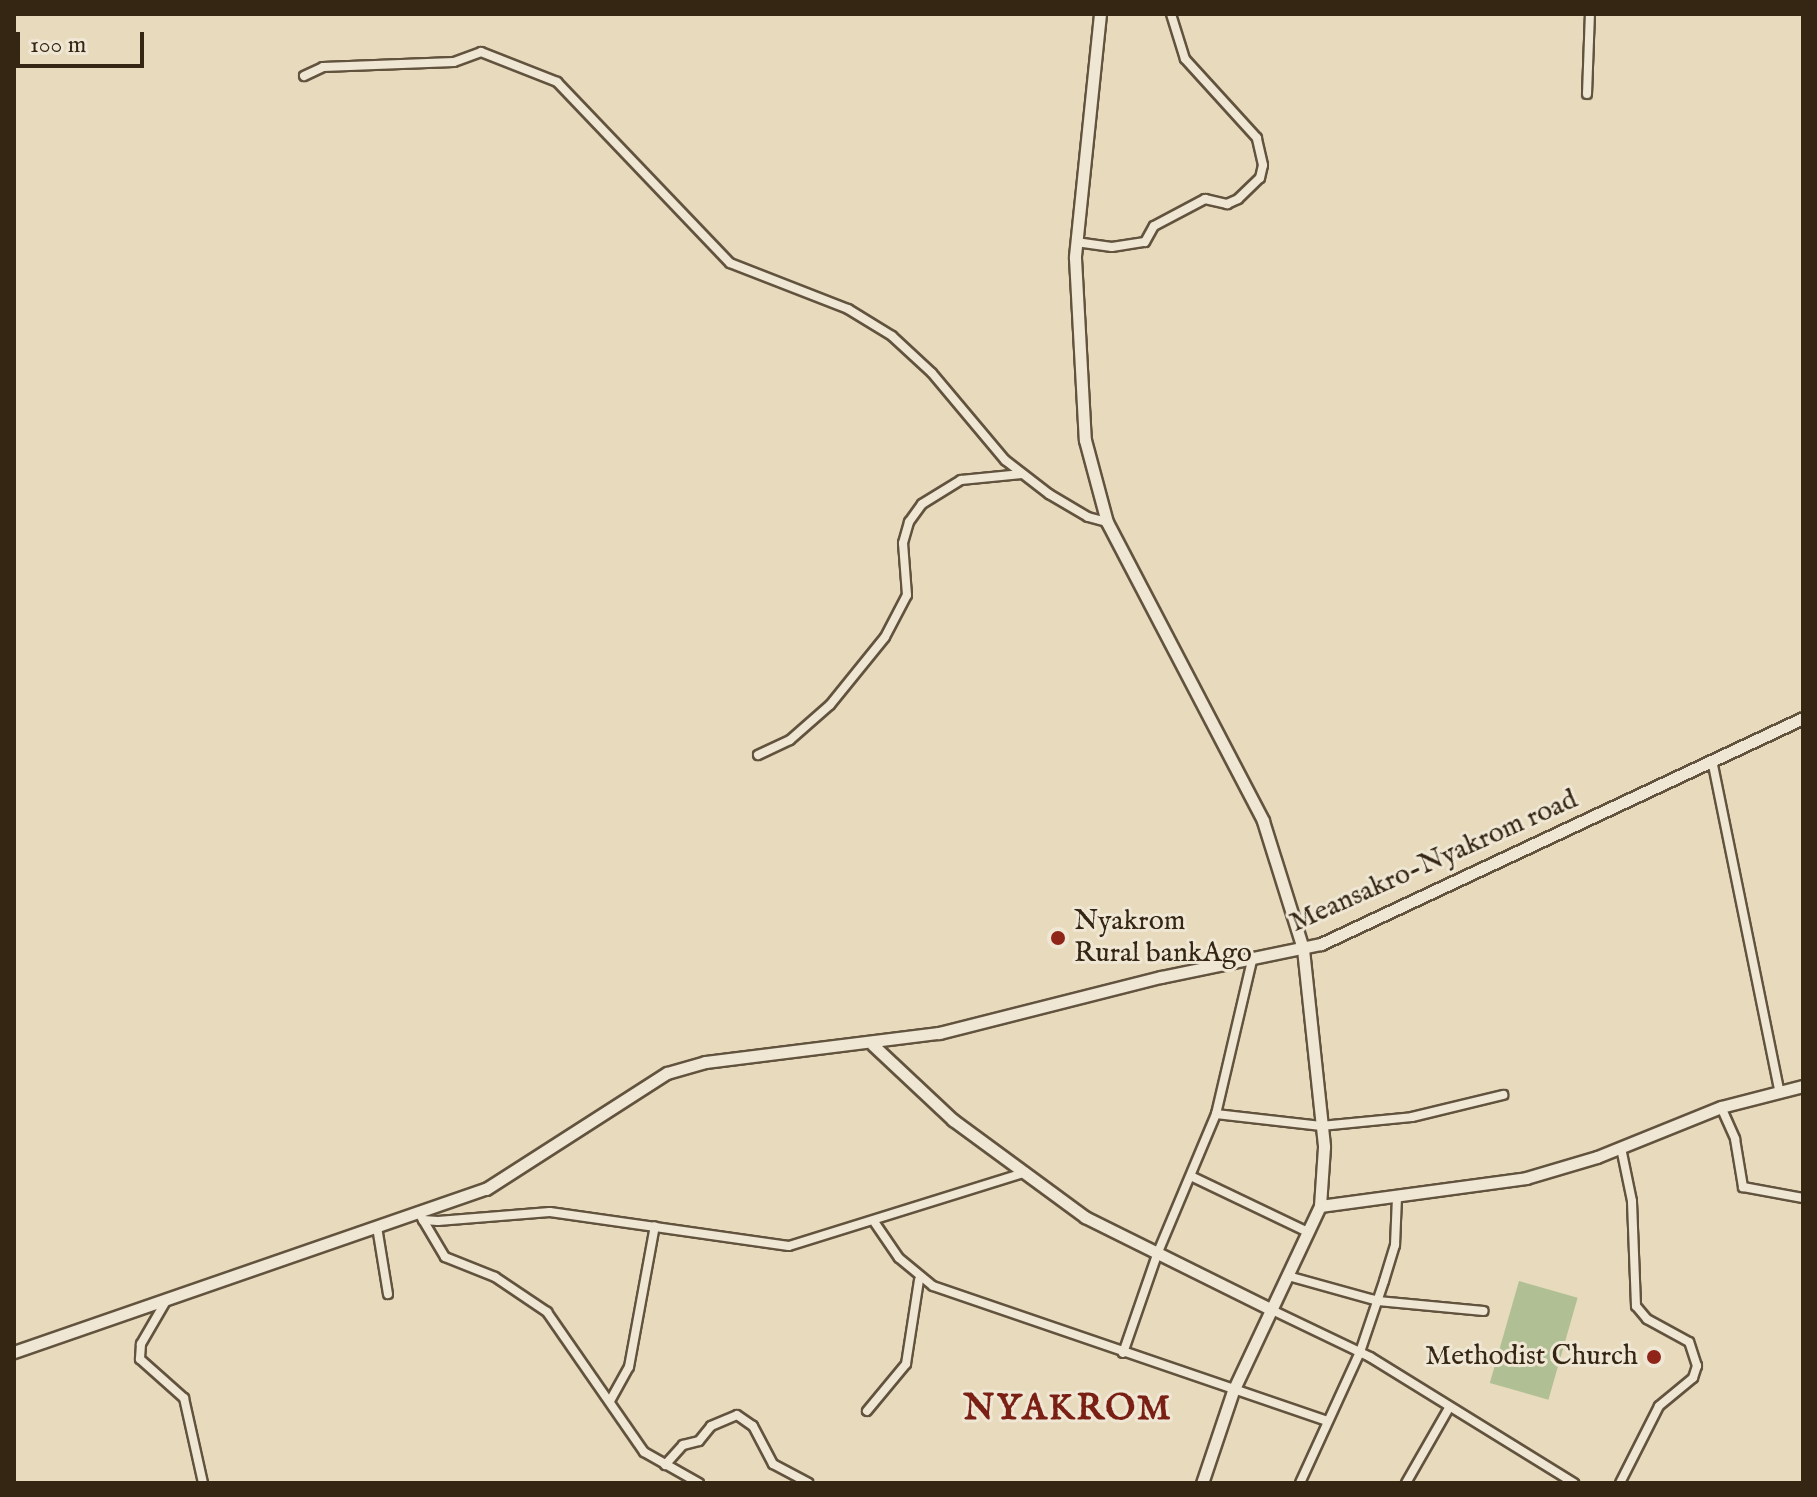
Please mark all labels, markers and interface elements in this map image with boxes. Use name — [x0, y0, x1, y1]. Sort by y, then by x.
scale bar — [20, 16, 148, 66]
text: 100 m — [30, 30, 86, 61]
street label: Meansakro-Nyakrom road — [1285, 783, 1583, 941]
place label: Nyakrom Rural bankAgo — [1074, 905, 1252, 971]
marker: Nyakrom Rural bankAgo — [1049, 929, 1067, 947]
place label: Methodist Church — [1425, 1340, 1638, 1374]
marker: Methodist Church — [1645, 1348, 1663, 1366]
district label: NYAKROM — [963, 1388, 1173, 1432]

